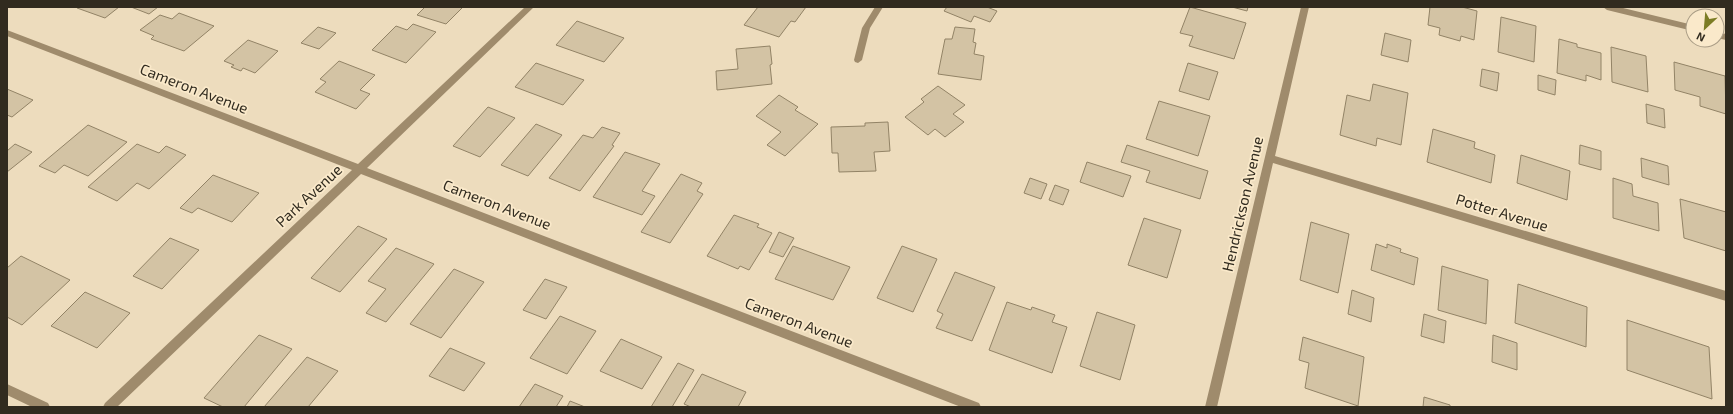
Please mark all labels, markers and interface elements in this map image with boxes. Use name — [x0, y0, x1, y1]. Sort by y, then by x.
north arrow — [1685, 8, 1725, 48]
text: N — [1694, 30, 1707, 45]
street label: Cameron Avenue — [138, 59, 251, 117]
street label: Hendrickson Avenue — [1218, 134, 1266, 273]
street label: Park Avenue — [272, 160, 345, 230]
street label: Cameron Avenue — [441, 175, 554, 233]
street label: Potter Avenue — [1454, 189, 1551, 235]
street label: Cameron Avenue — [743, 293, 856, 351]

